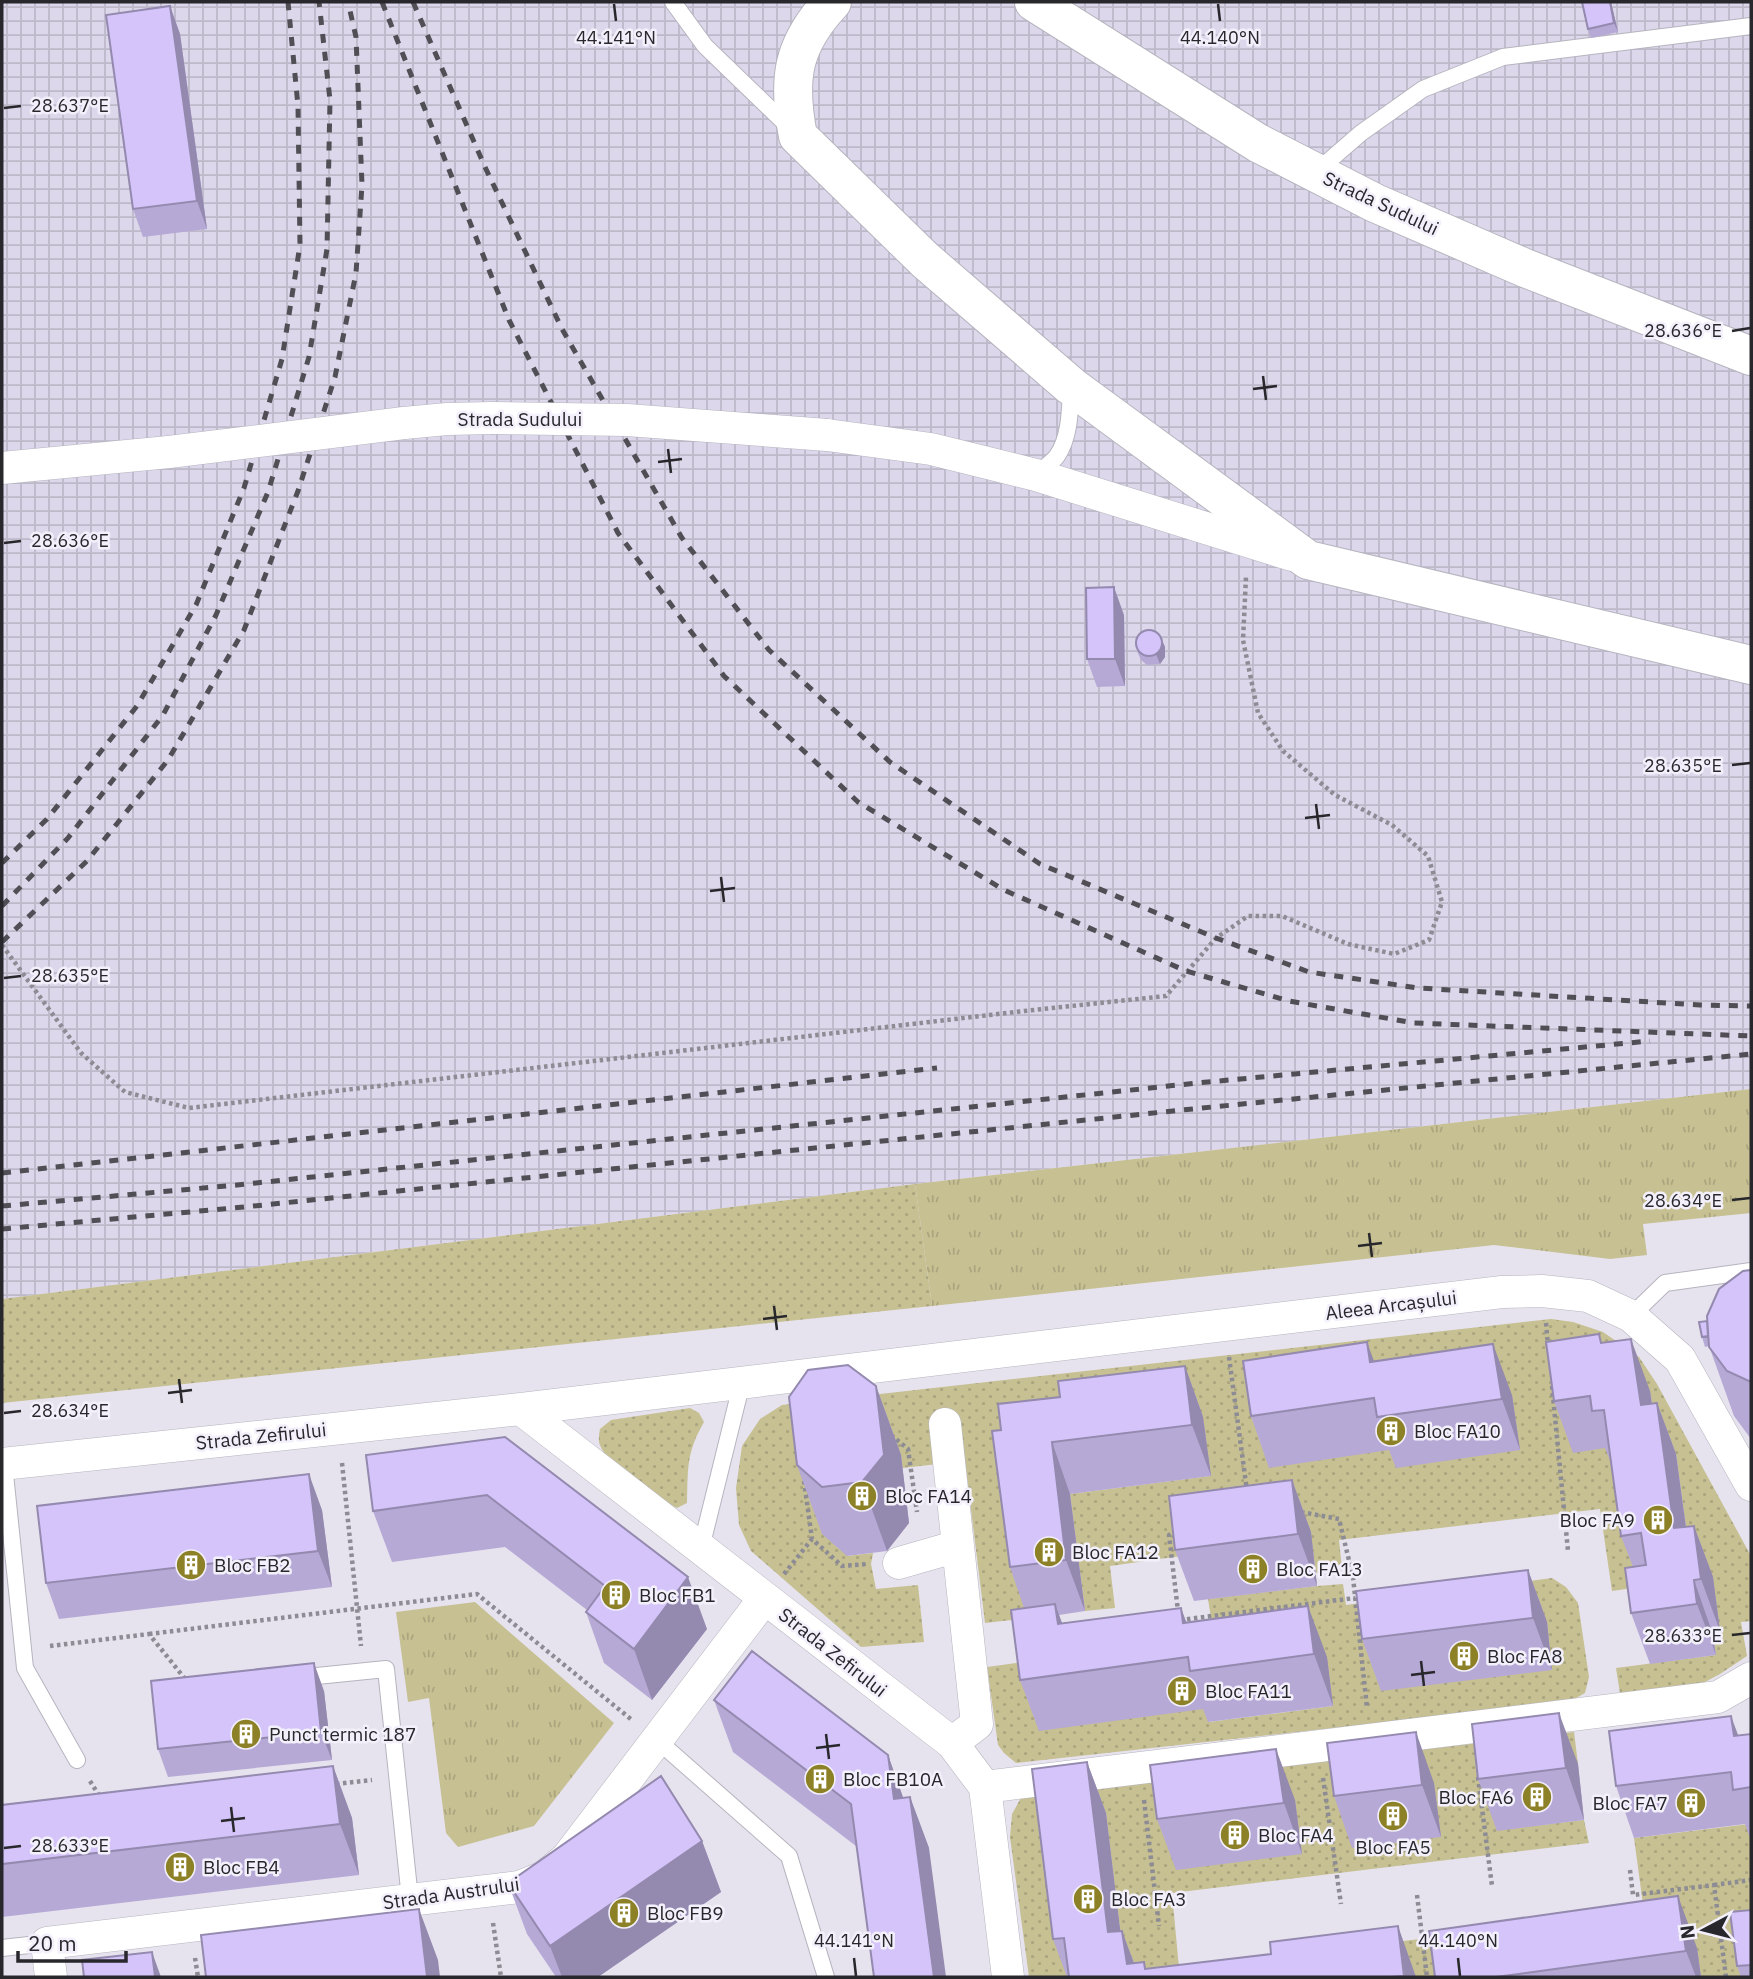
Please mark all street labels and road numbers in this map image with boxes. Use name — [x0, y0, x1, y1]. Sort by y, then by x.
street label: Strada Sudului — [1319, 166, 1443, 240]
street label: Strada Sudului — [458, 407, 582, 431]
street label: Aleea Arcașului — [1324, 1285, 1458, 1325]
street label: Strada Zefirului — [195, 1417, 327, 1455]
street label: Strada Zefirului — [774, 1602, 892, 1702]
street label: Strada Austrului — [381, 1872, 521, 1914]

